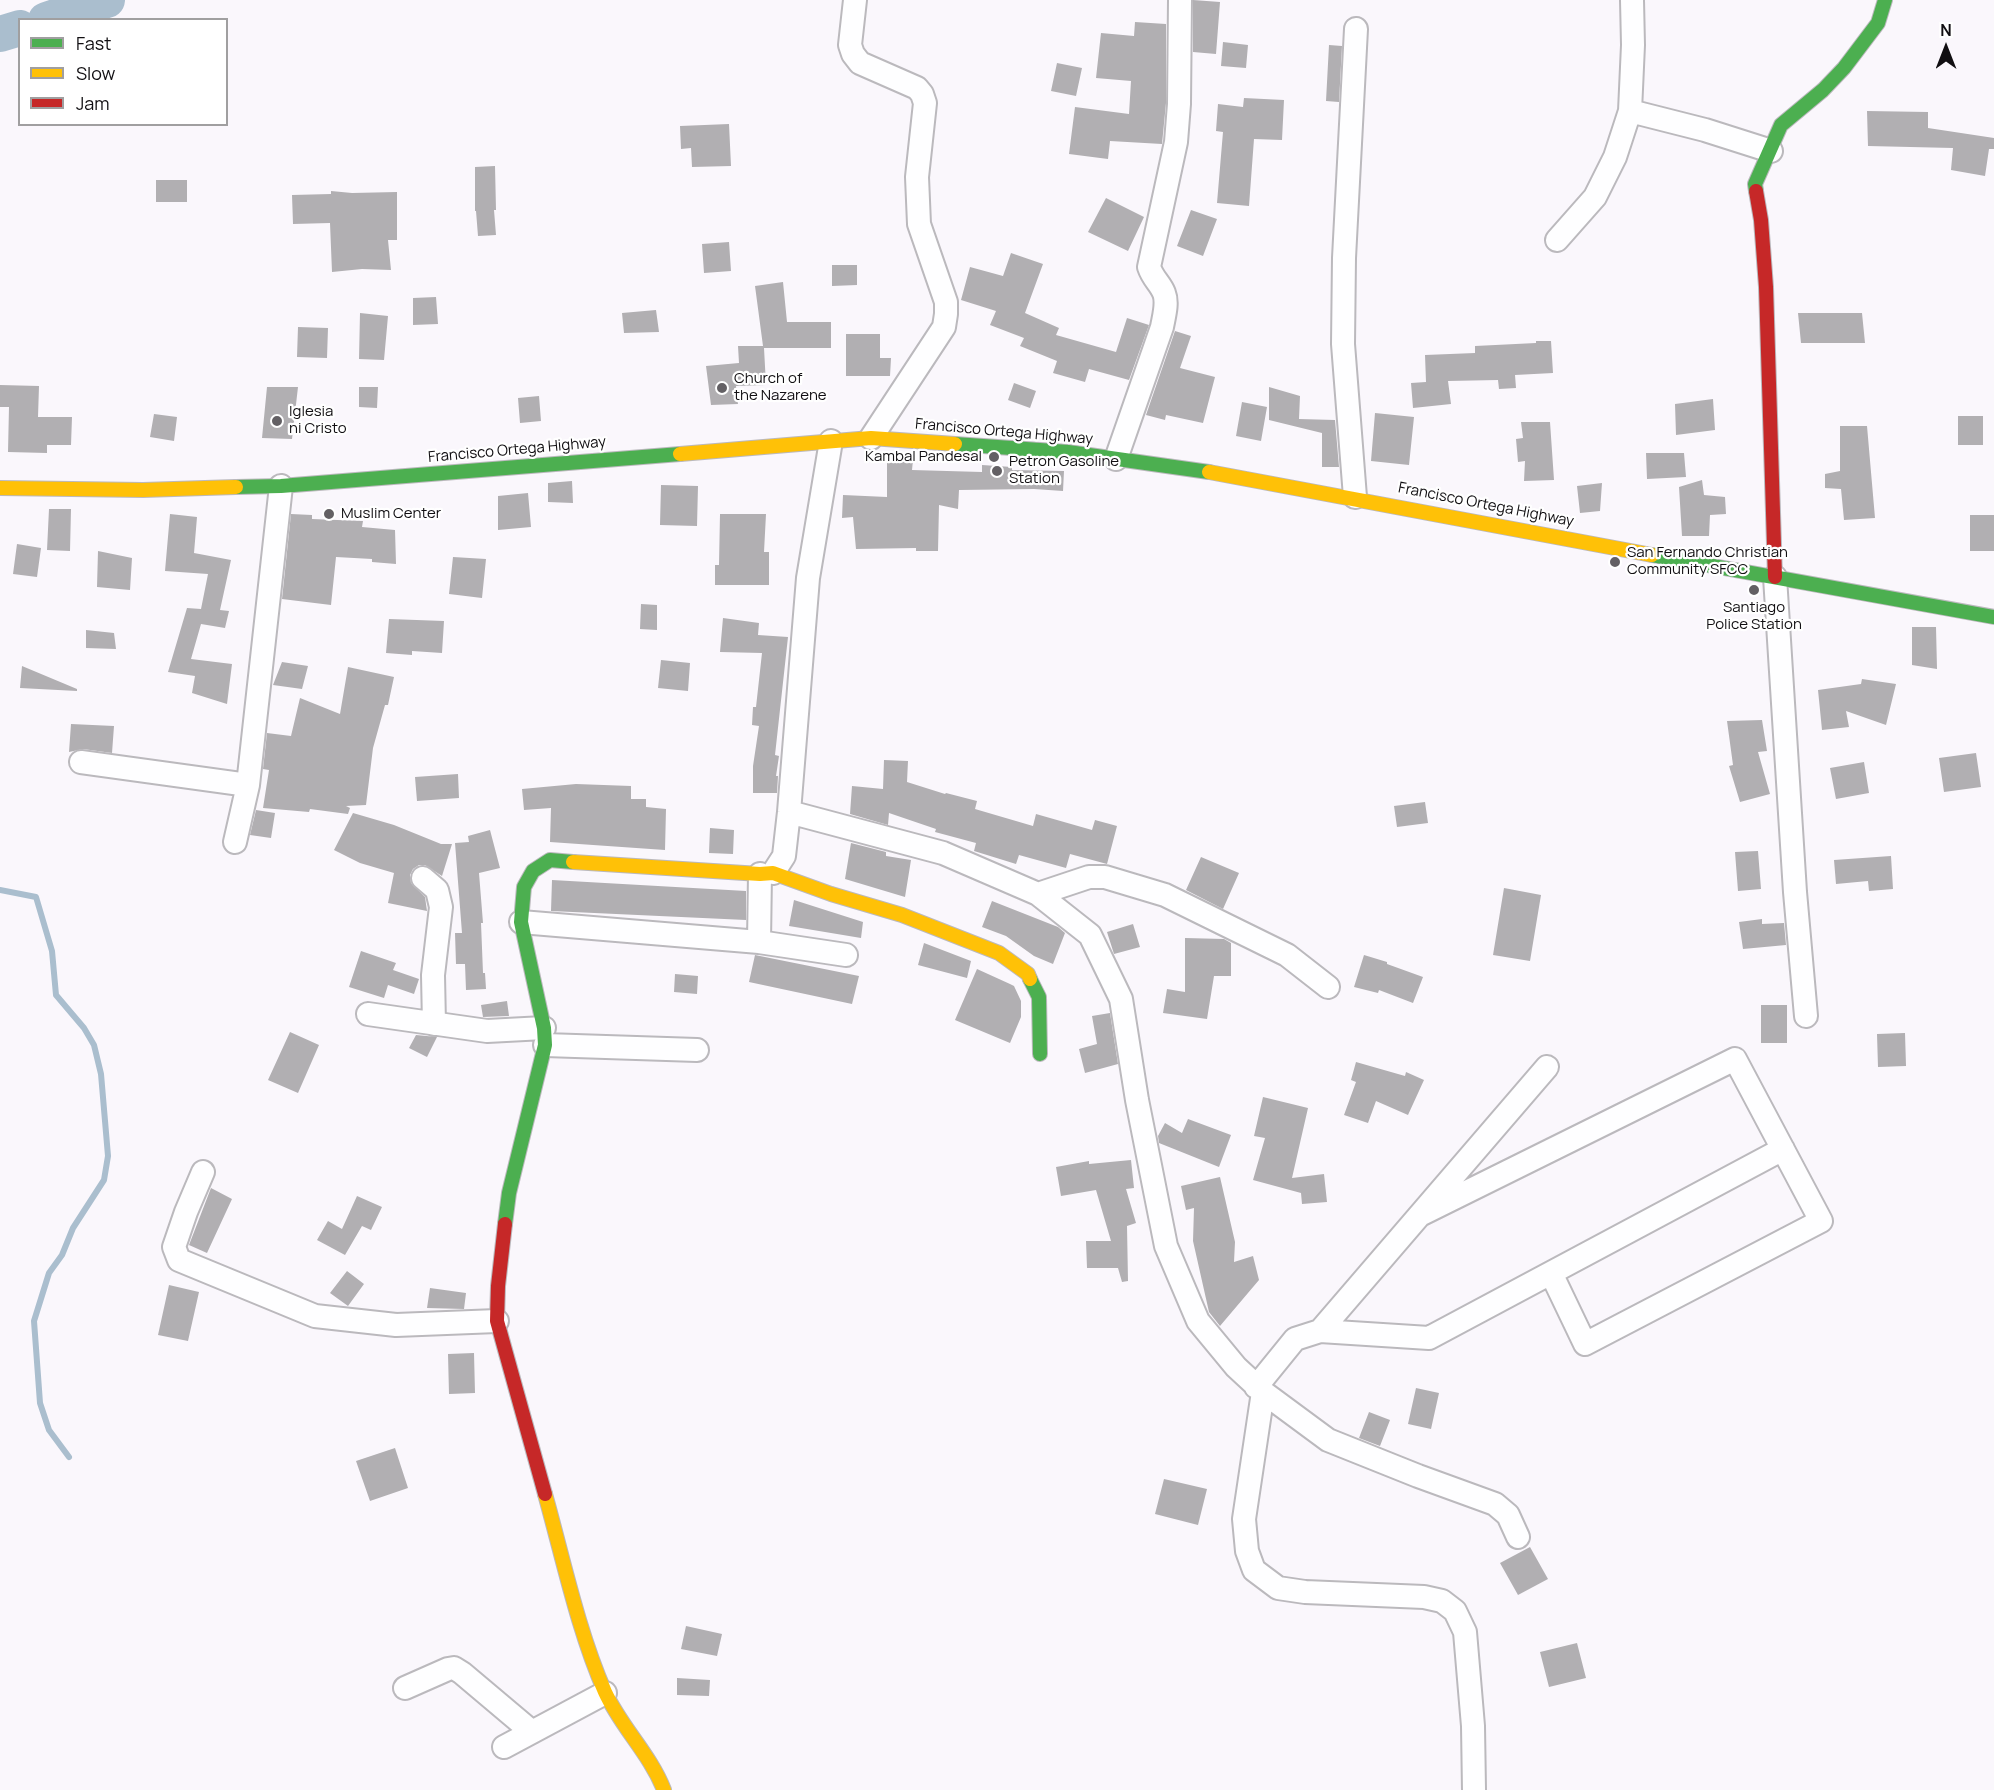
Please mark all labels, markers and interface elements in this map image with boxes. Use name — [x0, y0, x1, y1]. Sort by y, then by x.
legend — [18, 18, 228, 126]
north arrow — [1916, 18, 1976, 78]
text: N — [1940, 19, 1952, 41]
text: Fast — [76, 31, 111, 55]
text: Slow — [76, 61, 115, 85]
text: Jam — [76, 91, 110, 115]
place label: Church of the Nazarene — [734, 370, 827, 405]
marker: Church of the Nazarene — [715, 381, 729, 395]
place label: Iglesia ni Cristo — [289, 403, 347, 438]
marker: Iglesia ni Cristo — [270, 414, 284, 428]
street label: Francisco Ortega Highway — [914, 415, 1094, 449]
street label: Francisco Ortega Highway — [427, 433, 607, 467]
place label: Kambal Pandesal — [865, 448, 982, 466]
marker: Kambal Pandesal — [987, 450, 1001, 464]
place label: Petron Gasoline Station — [1009, 453, 1119, 488]
marker: Petron Gasoline Station — [990, 464, 1004, 478]
street label: Francisco Ortega Highway — [1397, 479, 1575, 531]
place label: Muslim Center — [341, 505, 441, 523]
marker: Muslim Center — [322, 507, 336, 521]
place label: San Fernando Christian Community SFCC — [1627, 544, 1788, 579]
marker: San Fernando Christian Community SFCC — [1608, 555, 1622, 569]
marker: Santiago Police Station — [1747, 583, 1761, 597]
place label: Santiago Police Station — [1706, 599, 1802, 634]

